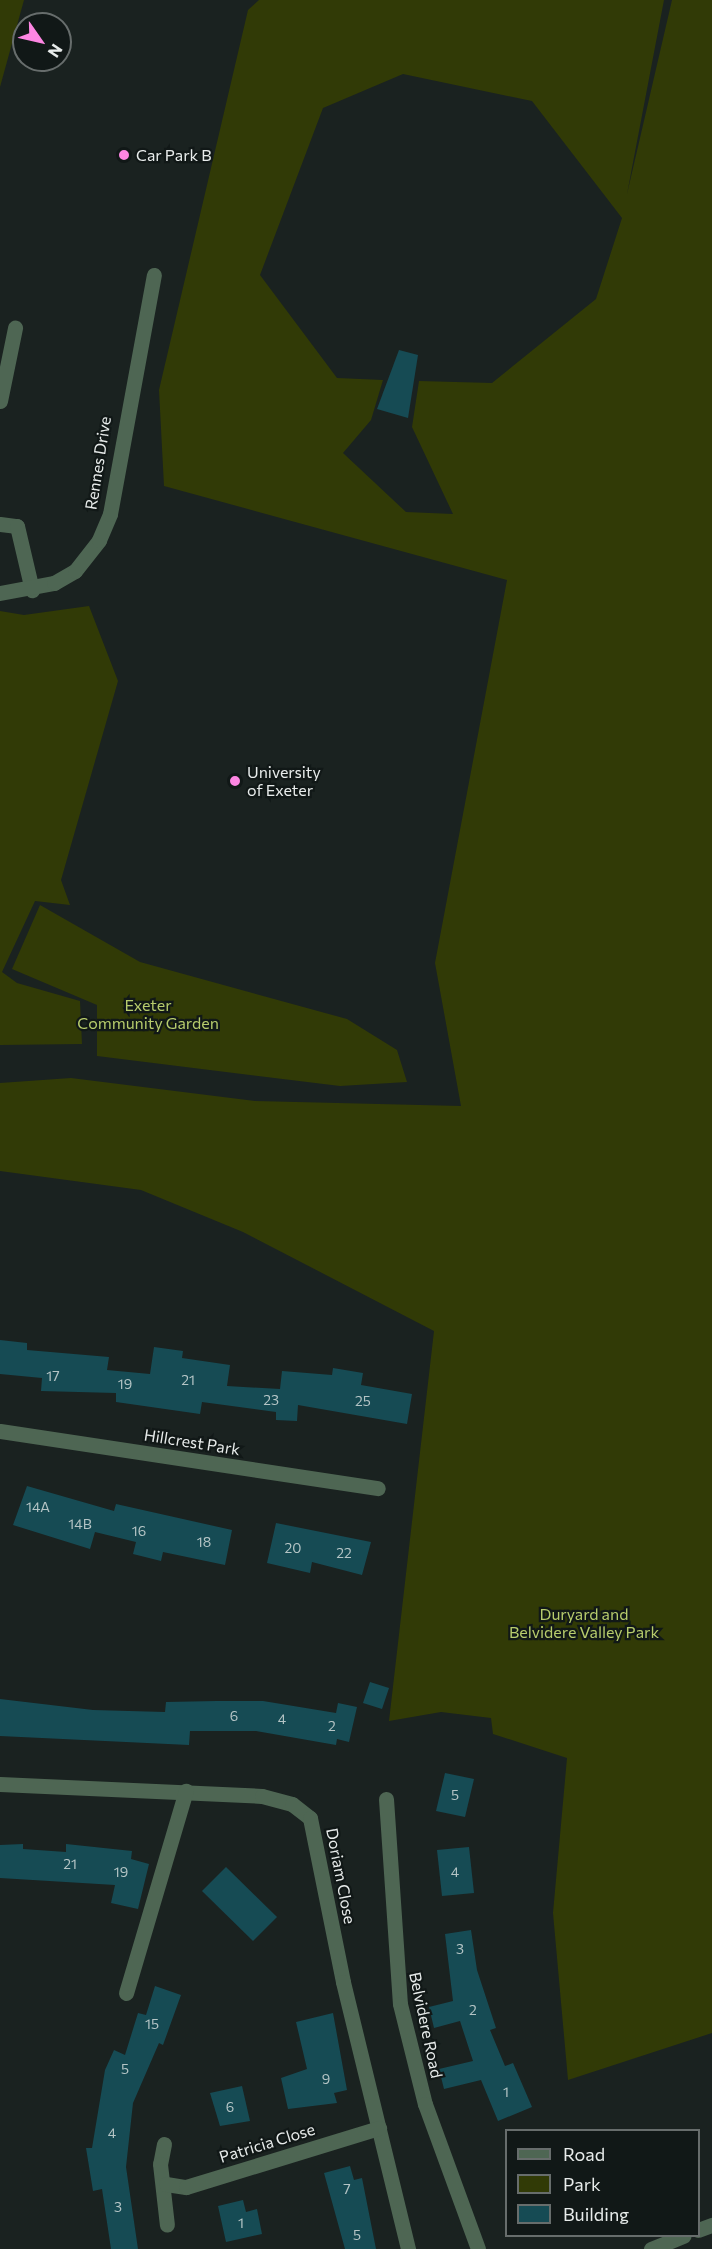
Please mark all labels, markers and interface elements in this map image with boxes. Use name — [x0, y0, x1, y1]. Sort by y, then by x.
north arrow — [12, 12, 72, 72]
text: N — [44, 41, 67, 62]
place label: Car Park B — [136, 145, 212, 165]
marker: Car Park B — [117, 148, 131, 162]
street label: Rennes Drive — [81, 415, 115, 511]
place label: University of Exeter — [247, 762, 321, 800]
marker: University of Exeter — [228, 774, 242, 788]
park label: Exeter Community Garden — [77, 995, 219, 1033]
house number: 17 — [46, 1368, 60, 1384]
house number: 21 — [181, 1372, 195, 1388]
house number: 19 — [118, 1376, 132, 1392]
house number: 23 — [263, 1392, 279, 1408]
house number: 25 — [355, 1393, 371, 1409]
street label: Hillcrest Park — [143, 1425, 241, 1459]
house number: 14A — [26, 1499, 50, 1515]
house number: 14B — [68, 1516, 92, 1532]
house number: 16 — [132, 1523, 146, 1539]
house number: 18 — [197, 1534, 211, 1550]
house number: 20 — [285, 1540, 301, 1556]
house number: 22 — [336, 1545, 352, 1561]
park label: Duryard and Belvidere Valley Park — [509, 1604, 659, 1642]
house number: 6 — [230, 1708, 238, 1724]
house number: 4 — [278, 1711, 286, 1727]
house number: 2 — [328, 1718, 336, 1734]
house number: 5 — [451, 1787, 459, 1803]
street label: Doriam Close — [322, 1826, 360, 1926]
house number: 21 — [63, 1856, 77, 1872]
house number: 19 — [114, 1864, 128, 1880]
house number: 4 — [451, 1864, 459, 1880]
house number: 3 — [456, 1941, 464, 1957]
street label: Belvidere Road — [405, 1970, 447, 2080]
house number: 2 — [469, 2002, 477, 2018]
house number: 15 — [145, 2016, 159, 2032]
house number: 5 — [121, 2061, 129, 2077]
house number: 9 — [322, 2071, 330, 2087]
house number: 1 — [503, 2084, 509, 2100]
house number: 6 — [226, 2099, 234, 2115]
street label: Patricia Close — [217, 2119, 317, 2167]
house number: 4 — [108, 2125, 116, 2141]
legend — [505, 2129, 700, 2237]
text: Road — [563, 2143, 605, 2165]
text: Park — [563, 2173, 601, 2195]
house number: 7 — [343, 2181, 351, 2197]
house number: 3 — [114, 2199, 122, 2215]
text: Building — [563, 2203, 629, 2225]
house number: 1 — [238, 2215, 244, 2231]
house number: 5 — [353, 2227, 361, 2243]

